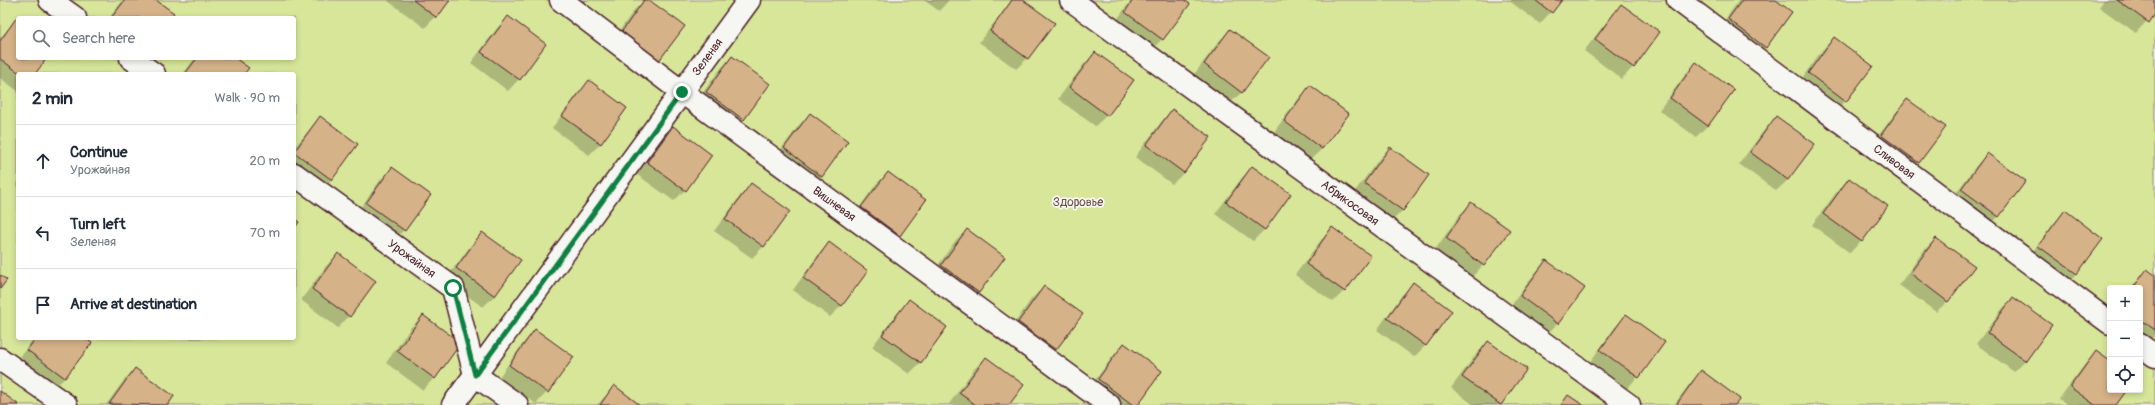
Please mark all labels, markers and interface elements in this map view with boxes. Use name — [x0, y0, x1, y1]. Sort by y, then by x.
search box — [16, 16, 296, 60]
icon: search — [30, 27, 52, 49]
text: Search here — [62, 29, 135, 48]
street label: Зеленая — [689, 35, 726, 79]
route end — [673, 83, 691, 101]
text: 2 min — [32, 88, 73, 109]
text: Walk · 90 m — [215, 90, 280, 106]
street label: Сливовая — [1870, 141, 1918, 182]
text: Continue — [70, 143, 128, 162]
icon: ahead — [32, 150, 54, 172]
text: 20 m — [249, 153, 280, 169]
text: Урожайная — [70, 162, 130, 178]
street label: Абрикосовая — [1318, 177, 1382, 229]
street label: Вишневая — [810, 183, 859, 225]
park label: Здоровье — [1053, 195, 1103, 210]
text: Turn left — [70, 215, 126, 234]
icon: left — [32, 222, 54, 244]
text: 70 m — [250, 225, 280, 241]
text: Зеленая — [70, 234, 116, 250]
street label: Урожайная — [385, 236, 439, 281]
route start — [444, 279, 462, 297]
map controls — [2107, 285, 2143, 393]
button: + — [2107, 285, 2143, 321]
icon: arrive — [32, 294, 54, 316]
text: Arrive at destination — [70, 295, 197, 314]
button: − — [2107, 321, 2143, 357]
button: locate — [2107, 357, 2143, 393]

